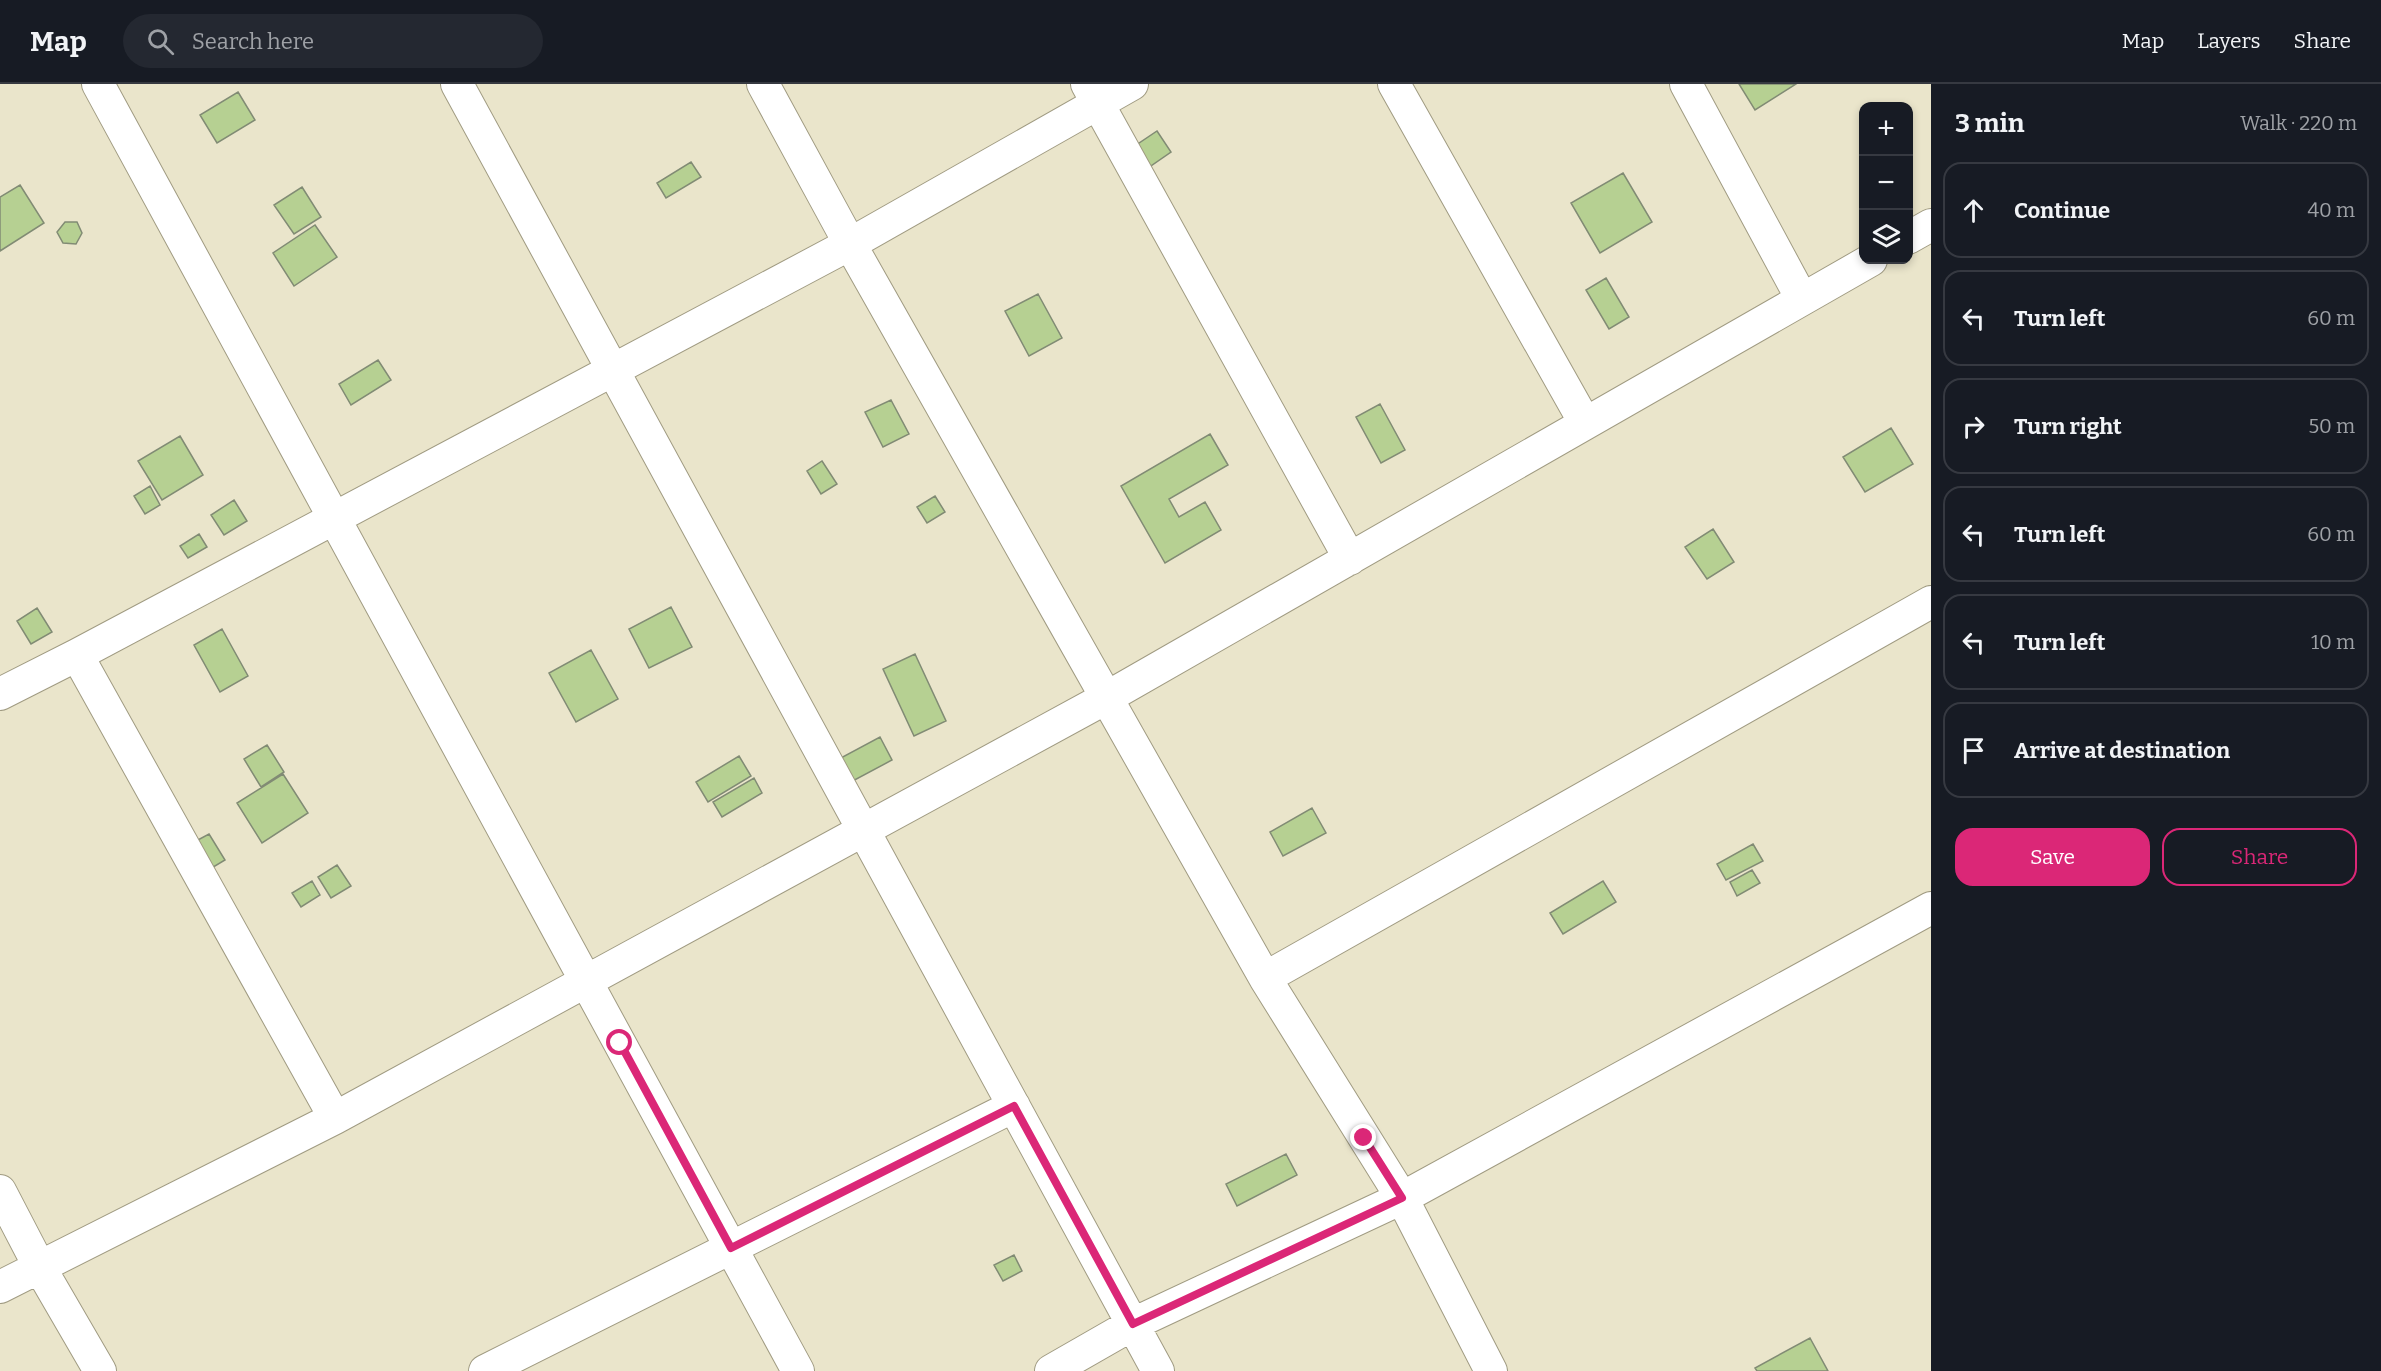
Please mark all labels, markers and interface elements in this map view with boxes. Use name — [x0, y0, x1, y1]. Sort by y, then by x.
search box — [123, 14, 543, 68]
text: Map — [30, 25, 87, 58]
icon: search — [144, 25, 177, 58]
text: Search here — [192, 28, 314, 55]
text: Map — [2122, 28, 2164, 54]
text: Layers — [2197, 28, 2261, 54]
text: Share — [2294, 28, 2351, 54]
map controls — [1859, 102, 1913, 264]
button: + — [1859, 102, 1913, 156]
text: 3 min — [1955, 108, 2024, 139]
text: Walk · 220 m — [2240, 111, 2357, 135]
button: − — [1859, 156, 1913, 210]
icon: ahead — [1957, 194, 1990, 227]
text: Continue — [2014, 197, 2110, 224]
text: 40 m — [2307, 198, 2355, 222]
button: layers — [1859, 210, 1913, 264]
icon: left — [1957, 302, 1990, 335]
text: Turn left — [2014, 305, 2106, 332]
text: 60 m — [2307, 306, 2355, 330]
icon: right — [1957, 410, 1990, 443]
text: Turn right — [2014, 413, 2122, 440]
text: 50 m — [2308, 414, 2355, 438]
icon: left — [1957, 518, 1990, 551]
text: Turn left — [2014, 521, 2106, 548]
text: 60 m — [2307, 522, 2355, 546]
icon: left — [1957, 626, 1990, 659]
text: Turn left — [2014, 629, 2106, 656]
text: 10 m — [2311, 630, 2355, 654]
icon: arrive — [1957, 734, 1990, 767]
text: Arrive at destination — [2014, 737, 2230, 764]
button: Save — [1955, 828, 2150, 886]
button: Share — [2162, 828, 2357, 886]
route start — [606, 1029, 632, 1055]
route end — [1350, 1124, 1376, 1150]

